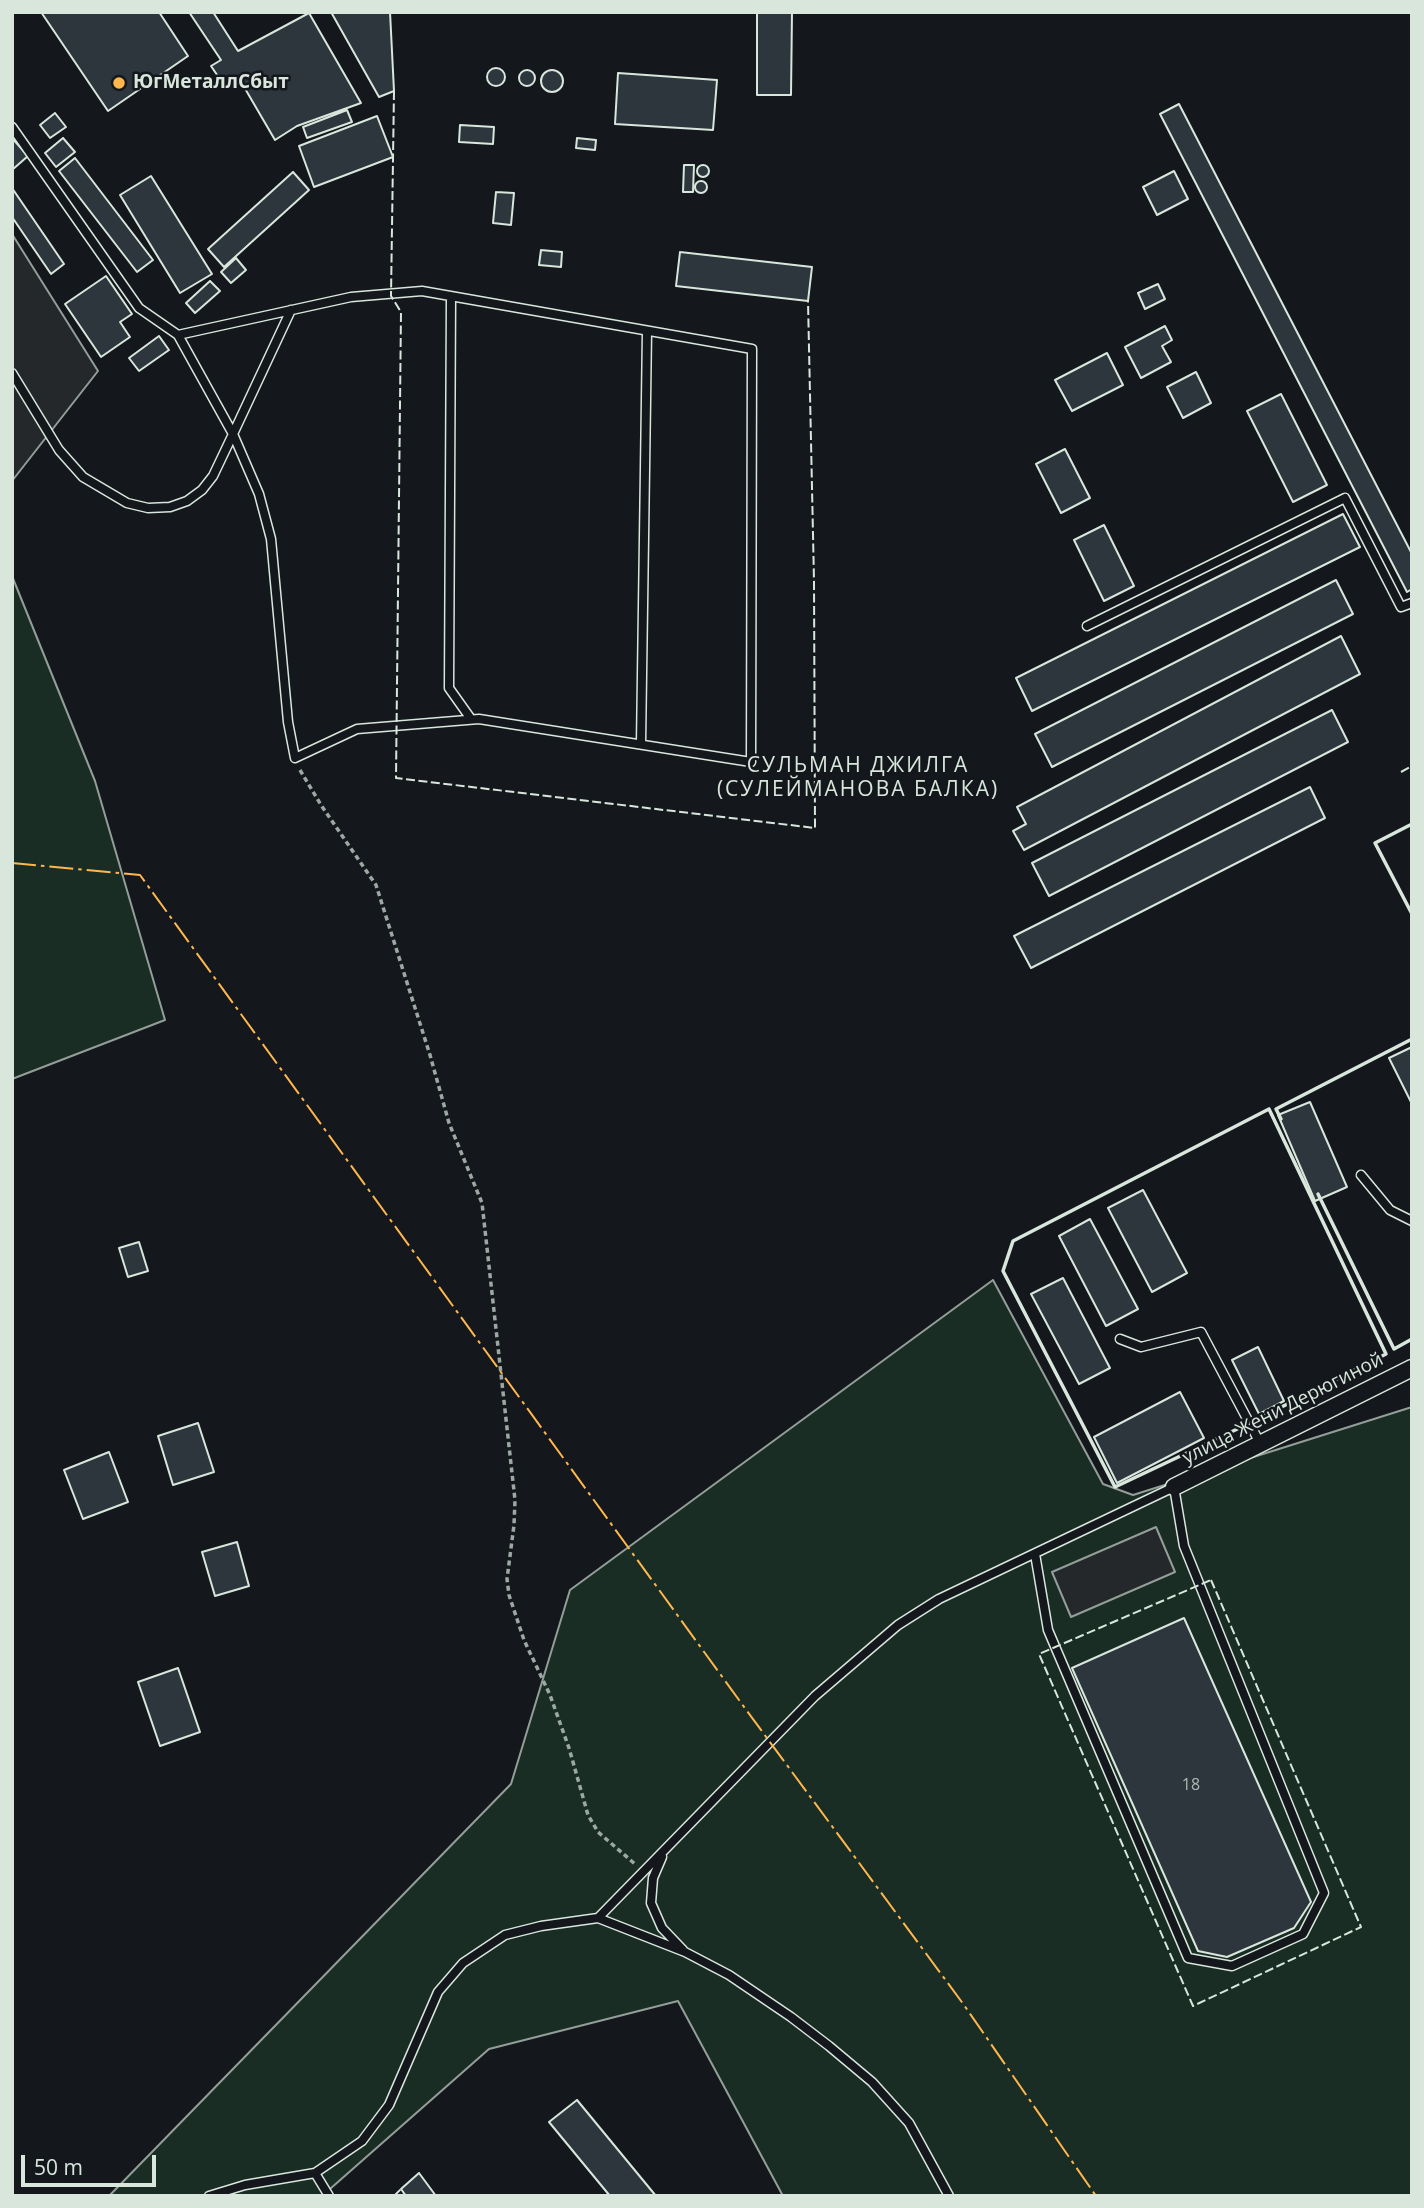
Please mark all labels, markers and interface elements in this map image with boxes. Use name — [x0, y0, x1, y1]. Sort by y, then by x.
place label: ЮгМеталлСбыт — [133, 72, 289, 94]
marker: ЮгМеталлСбыт — [111, 75, 127, 91]
district label: СУЛЬМАН ДЖИЛГА (СУЛЕЙМАНОВА БАЛКА) — [719, 753, 997, 803]
street label: улица Жени Дерюгиной — [1179, 1348, 1387, 1470]
house number: 18 — [1182, 1775, 1200, 1795]
scale bar — [24, 2142, 159, 2186]
text: 50 m — [34, 2153, 83, 2181]

